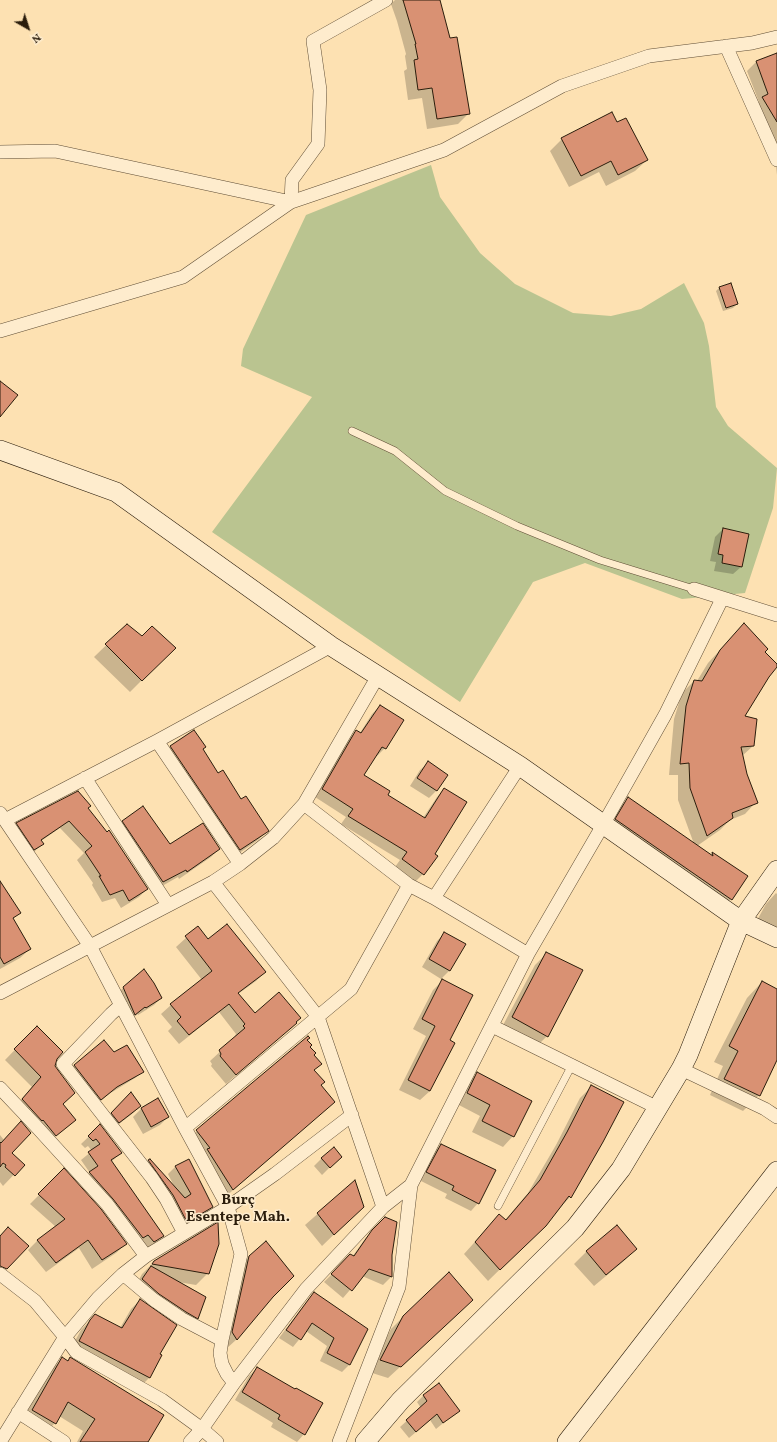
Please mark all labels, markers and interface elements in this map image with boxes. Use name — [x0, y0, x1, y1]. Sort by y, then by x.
north arrow — [8, 8, 48, 48]
text: N — [28, 29, 44, 46]
district label: Burç Esentepe Mah. — [186, 1192, 290, 1227]

